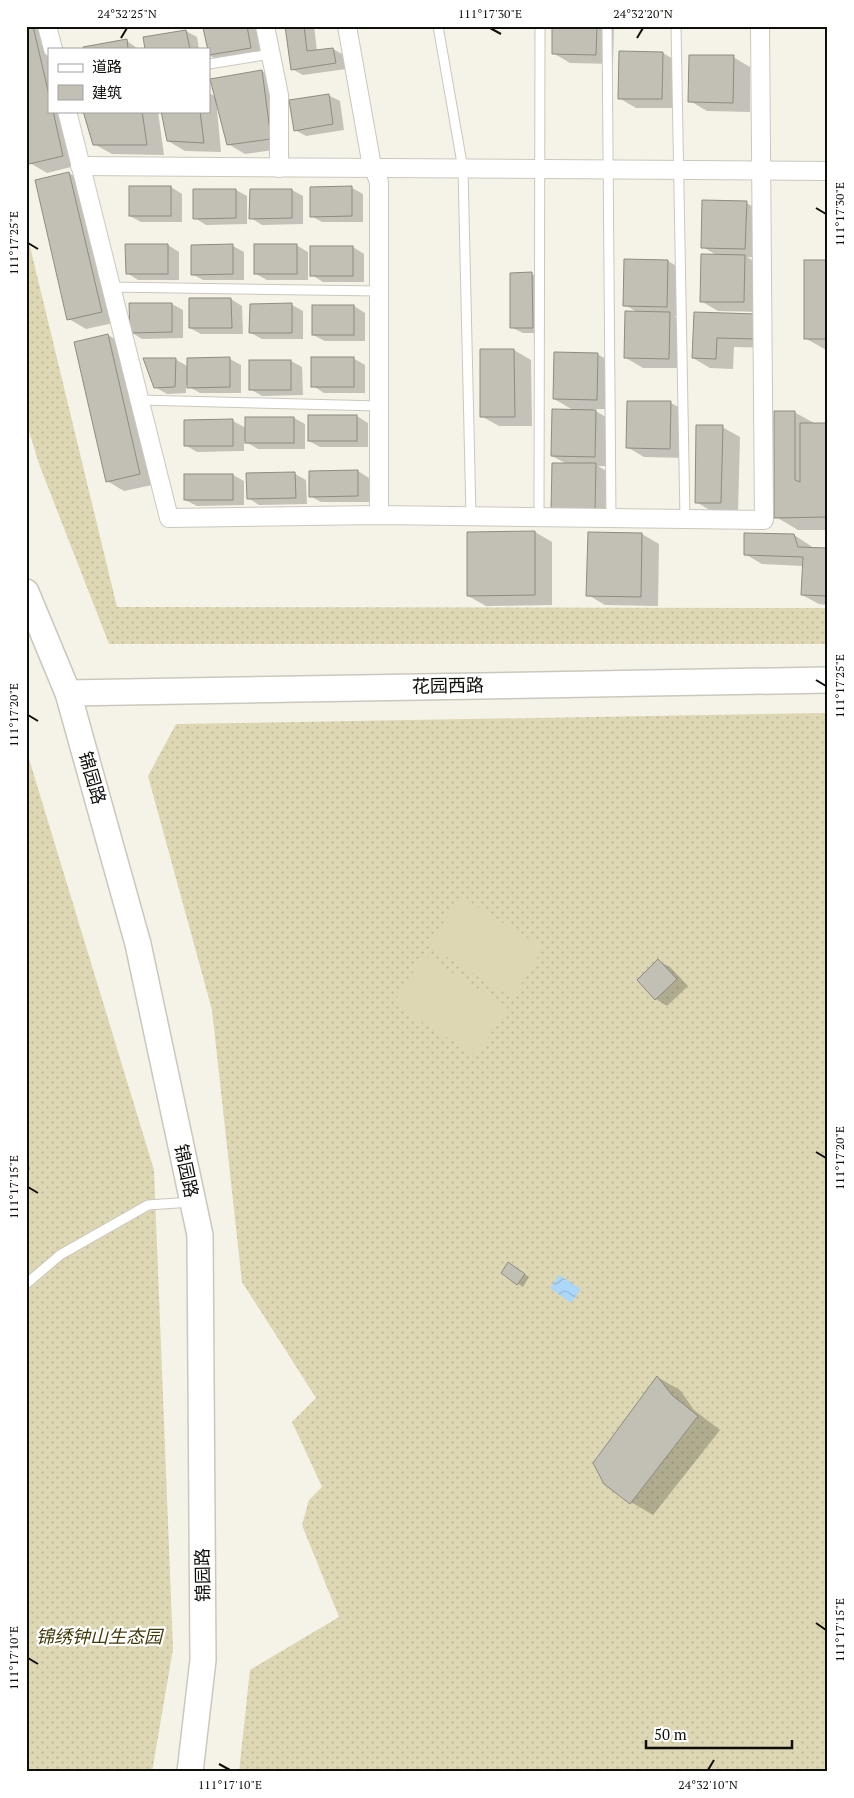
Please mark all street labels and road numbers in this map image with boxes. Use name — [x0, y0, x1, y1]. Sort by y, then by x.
street label: 花园西路 — [412, 672, 484, 698]
street label: 锦园路 — [74, 748, 112, 807]
street label: 锦园路 — [170, 1142, 204, 1200]
street label: 锦园路 — [190, 1548, 214, 1602]

